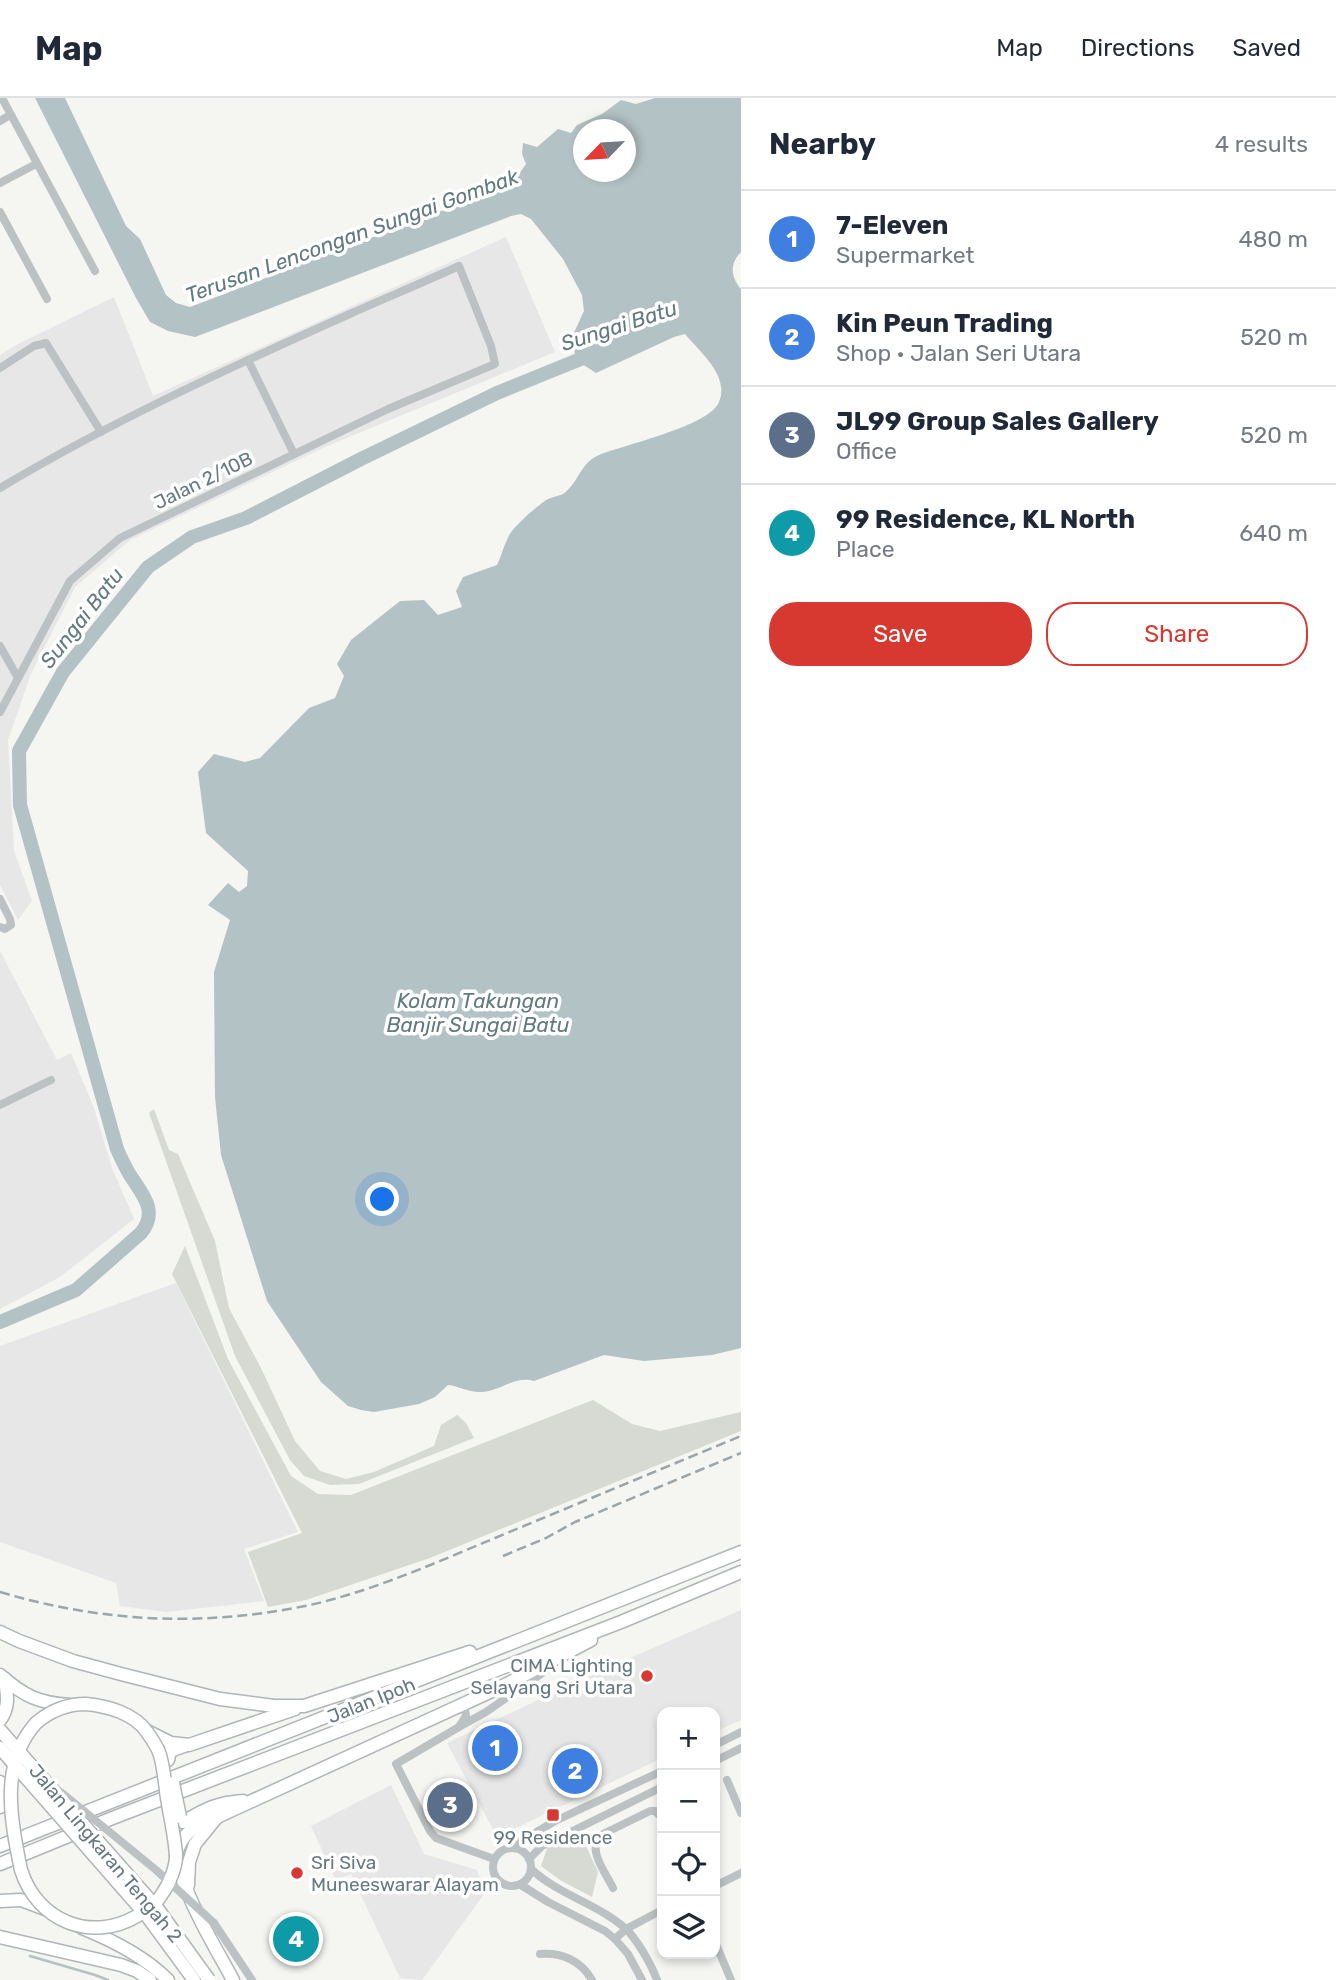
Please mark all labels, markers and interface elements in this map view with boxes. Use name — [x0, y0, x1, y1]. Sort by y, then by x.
text: Map — [35, 29, 103, 68]
text: Map — [996, 34, 1043, 62]
text: Directions — [1081, 34, 1194, 62]
text: Saved — [1232, 34, 1301, 62]
north arrow — [573, 119, 636, 182]
text: Nearby — [769, 126, 876, 162]
text: 4 results — [1215, 130, 1308, 158]
water label: Terusan Lencongan Sungai Gombak — [182, 163, 523, 308]
text: 7-Eleven — [836, 210, 949, 241]
text: 1 — [786, 225, 798, 253]
text: 480 m — [1238, 225, 1308, 253]
text: Supermarket — [836, 241, 974, 269]
water label: Sungai Batu — [558, 295, 680, 356]
text: Kin Peun Trading — [836, 308, 1053, 339]
text: 2 — [785, 323, 799, 351]
text: 520 m — [1240, 323, 1308, 351]
text: Shop · Jalan Seri Utara — [836, 339, 1081, 367]
text: JL99 Group Sales Gallery — [836, 406, 1159, 437]
text: 3 — [784, 421, 800, 449]
text: 520 m — [1240, 421, 1308, 449]
text: Office — [836, 437, 897, 465]
street label: Jalan 2/10B — [150, 447, 256, 514]
text: 99 Residence, KL North — [836, 504, 1135, 535]
text: 4 — [784, 519, 800, 547]
text: 640 m — [1239, 519, 1308, 547]
text: Place — [836, 535, 895, 563]
water label: Sungai Batu — [35, 562, 129, 673]
button: Save — [769, 602, 1032, 666]
button: Share — [1046, 602, 1308, 666]
water label: Kolam Takungan Banjir Sungai Batu — [386, 988, 570, 1037]
your location — [365, 1182, 399, 1216]
place label: CIMA Lighting Selayang Sri Utara — [470, 1654, 633, 1699]
marker: CIMA Lighting Selayang Sri Utara — [639, 1668, 655, 1684]
street label: Jalan Ipoh — [324, 1672, 418, 1728]
map controls — [657, 1707, 720, 1959]
button: + — [657, 1707, 720, 1770]
pin: 1 — [472, 1722, 518, 1774]
pin: 2 — [552, 1745, 598, 1797]
street label: Jalan Lingkaran Tengah 2 — [24, 1759, 187, 1947]
button: − — [657, 1770, 720, 1833]
pin: 3 — [427, 1779, 473, 1831]
marker: 99 Residence — [545, 1807, 561, 1823]
place label: 99 Residence — [493, 1826, 613, 1849]
button: locate — [657, 1833, 720, 1896]
place label: Sri Siva Muneeswarar Alayam — [311, 1851, 499, 1896]
marker: Sri Siva Muneeswarar Alayam — [289, 1865, 305, 1881]
button: layers — [657, 1896, 720, 1959]
pin: 4 — [273, 1913, 319, 1965]

